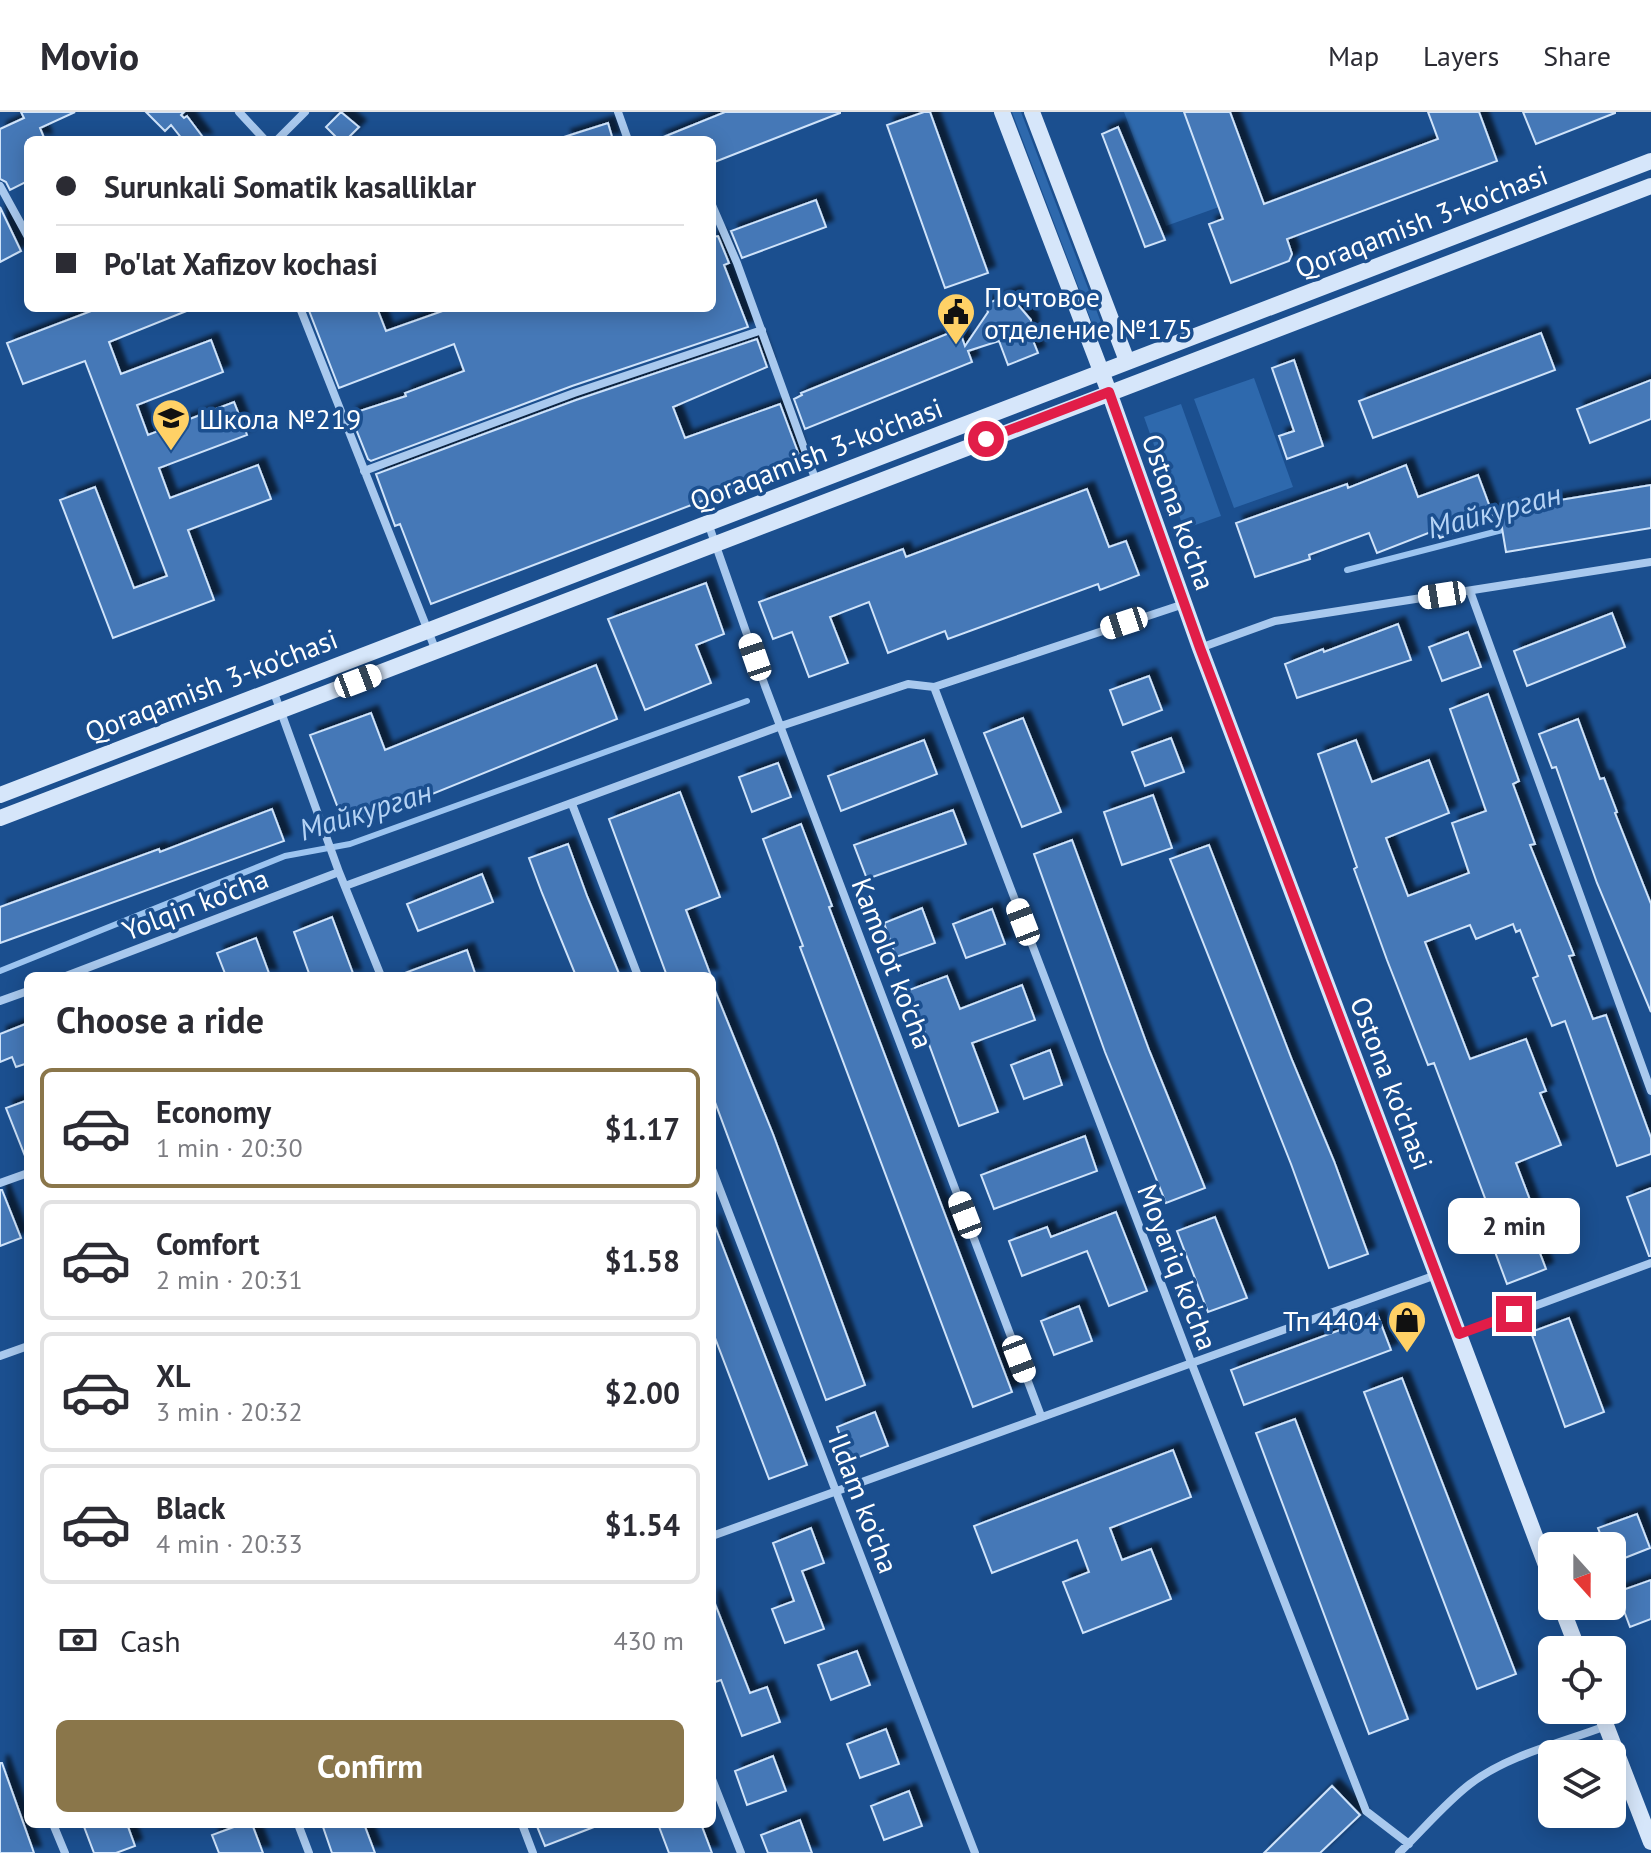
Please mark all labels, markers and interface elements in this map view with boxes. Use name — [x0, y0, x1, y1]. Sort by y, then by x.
text: Movio — [40, 31, 139, 80]
text: Map — [1328, 37, 1379, 74]
text: Layers — [1423, 37, 1499, 74]
text: Share — [1543, 37, 1611, 74]
street label: Qoraqamish 3-ko'chasi — [1289, 156, 1553, 286]
text: Surunkali Somatik kasalliklar — [104, 167, 476, 206]
text: Po'lat Xafizov kochasi — [104, 244, 378, 283]
place label: Почтовое отделение №175 — [984, 278, 1193, 347]
public building icon: Почтовое отделение №175 — [935, 291, 977, 346]
street label: Qoraqamish 3-ko'chasi — [684, 389, 948, 519]
school or university icon: Школа №219 — [150, 397, 192, 452]
place label: Школа №219 — [199, 400, 361, 437]
route start — [968, 421, 1004, 457]
street label: Ostona ko'cha — [1134, 429, 1224, 595]
water label: Майкурган — [1423, 473, 1566, 547]
car — [1416, 579, 1468, 611]
car — [1097, 604, 1151, 642]
street label: Qoraqamish 3-ko'chasi — [79, 620, 343, 750]
car — [736, 630, 774, 684]
car — [331, 661, 385, 701]
water label: Майкурган — [294, 771, 437, 849]
street label: Yolqin ko'cha — [117, 859, 273, 949]
street label: Kamolot ko'cha — [844, 872, 942, 1054]
car — [1003, 895, 1043, 949]
street label: Ostona ko'chasi — [1342, 991, 1442, 1175]
text: Choose a ride — [56, 996, 264, 1043]
icon: car — [60, 1092, 132, 1164]
text: Economy — [156, 1092, 271, 1131]
text: $1.17 — [605, 1109, 680, 1148]
text: 1 min · 20:30 — [156, 1131, 303, 1164]
street label: Moyariq ko'cha — [1129, 1179, 1227, 1355]
car — [945, 1188, 985, 1242]
callout: 2 min — [1448, 1198, 1580, 1254]
text: 2 min — [1482, 1209, 1546, 1242]
icon: car — [60, 1224, 132, 1296]
text: Comfort — [156, 1224, 259, 1263]
text: $1.58 — [605, 1241, 680, 1280]
text: 2 min · 20:31 — [156, 1263, 303, 1296]
route end — [1496, 1296, 1532, 1332]
shop icon: Тп 4404 — [1386, 1299, 1428, 1354]
place label: Тп 4404 — [1283, 1302, 1379, 1339]
car — [999, 1332, 1039, 1386]
icon: car — [60, 1356, 132, 1428]
text: XL — [156, 1356, 190, 1395]
text: $2.00 — [605, 1373, 680, 1412]
text: 3 min · 20:32 — [156, 1395, 303, 1428]
street label: Ildam ko'cha — [820, 1428, 908, 1578]
icon: car — [60, 1488, 132, 1560]
text: Black — [156, 1488, 225, 1527]
text: $1.54 — [605, 1505, 680, 1544]
text: 4 min · 20:33 — [156, 1527, 303, 1560]
north arrow — [1538, 1532, 1626, 1620]
map controls — [1538, 1532, 1626, 1828]
icon: cash — [56, 1618, 100, 1662]
text: Cash — [120, 1621, 181, 1660]
text: 430 m — [613, 1624, 684, 1657]
button: locate — [1538, 1636, 1626, 1724]
button: Confirm — [56, 1720, 684, 1812]
button: layers — [1538, 1740, 1626, 1828]

